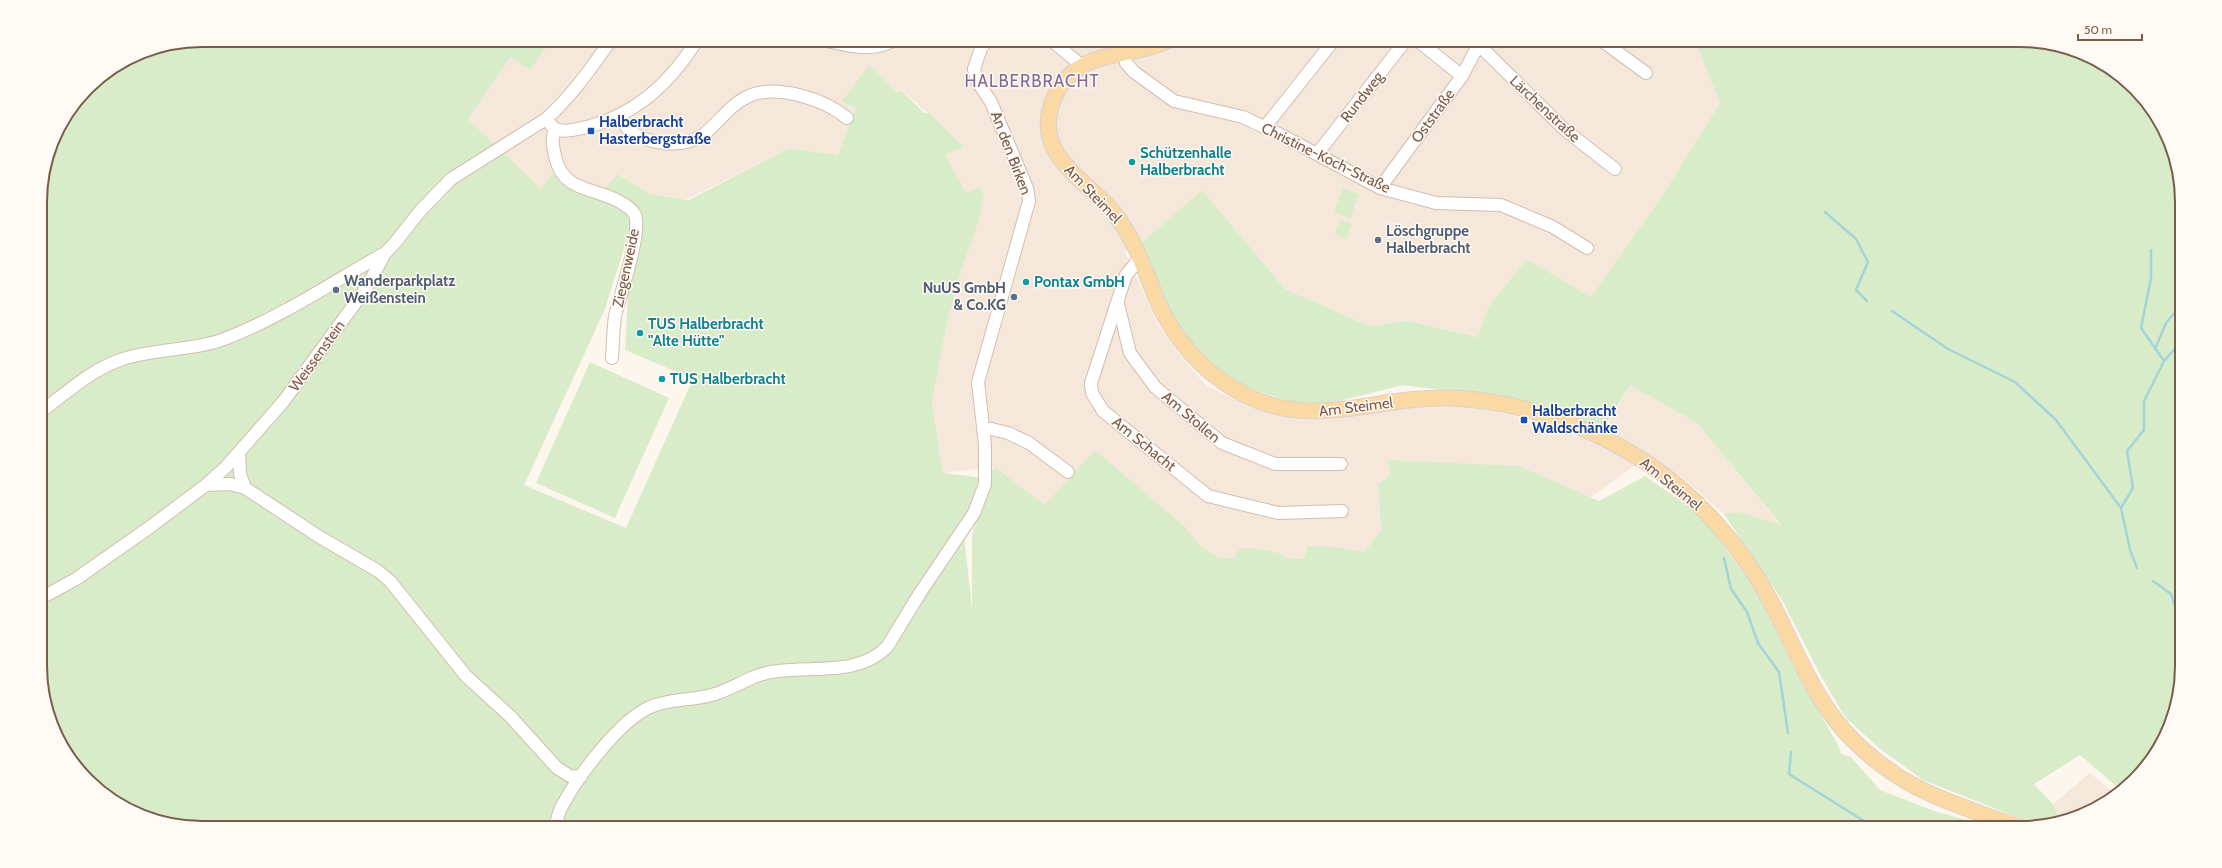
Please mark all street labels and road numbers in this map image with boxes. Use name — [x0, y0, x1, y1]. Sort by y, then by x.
street label: Rundweg — [1337, 68, 1388, 126]
street label: Lärchenstraße — [1506, 72, 1584, 146]
street label: Oststraße — [1407, 85, 1459, 146]
street label: An den Birken — [987, 109, 1035, 197]
street label: Christine-Koch-Straße — [1259, 119, 1394, 197]
street label: Am Steimel — [1061, 161, 1126, 227]
street label: Ziegenweide — [609, 227, 643, 309]
street label: Weissenstein — [285, 317, 349, 395]
street label: Am Stollen — [1158, 387, 1224, 447]
street label: Am Steimel — [1318, 393, 1395, 420]
street label: Am Schacht — [1109, 413, 1179, 475]
street label: Am Steimel — [1636, 454, 1706, 515]

